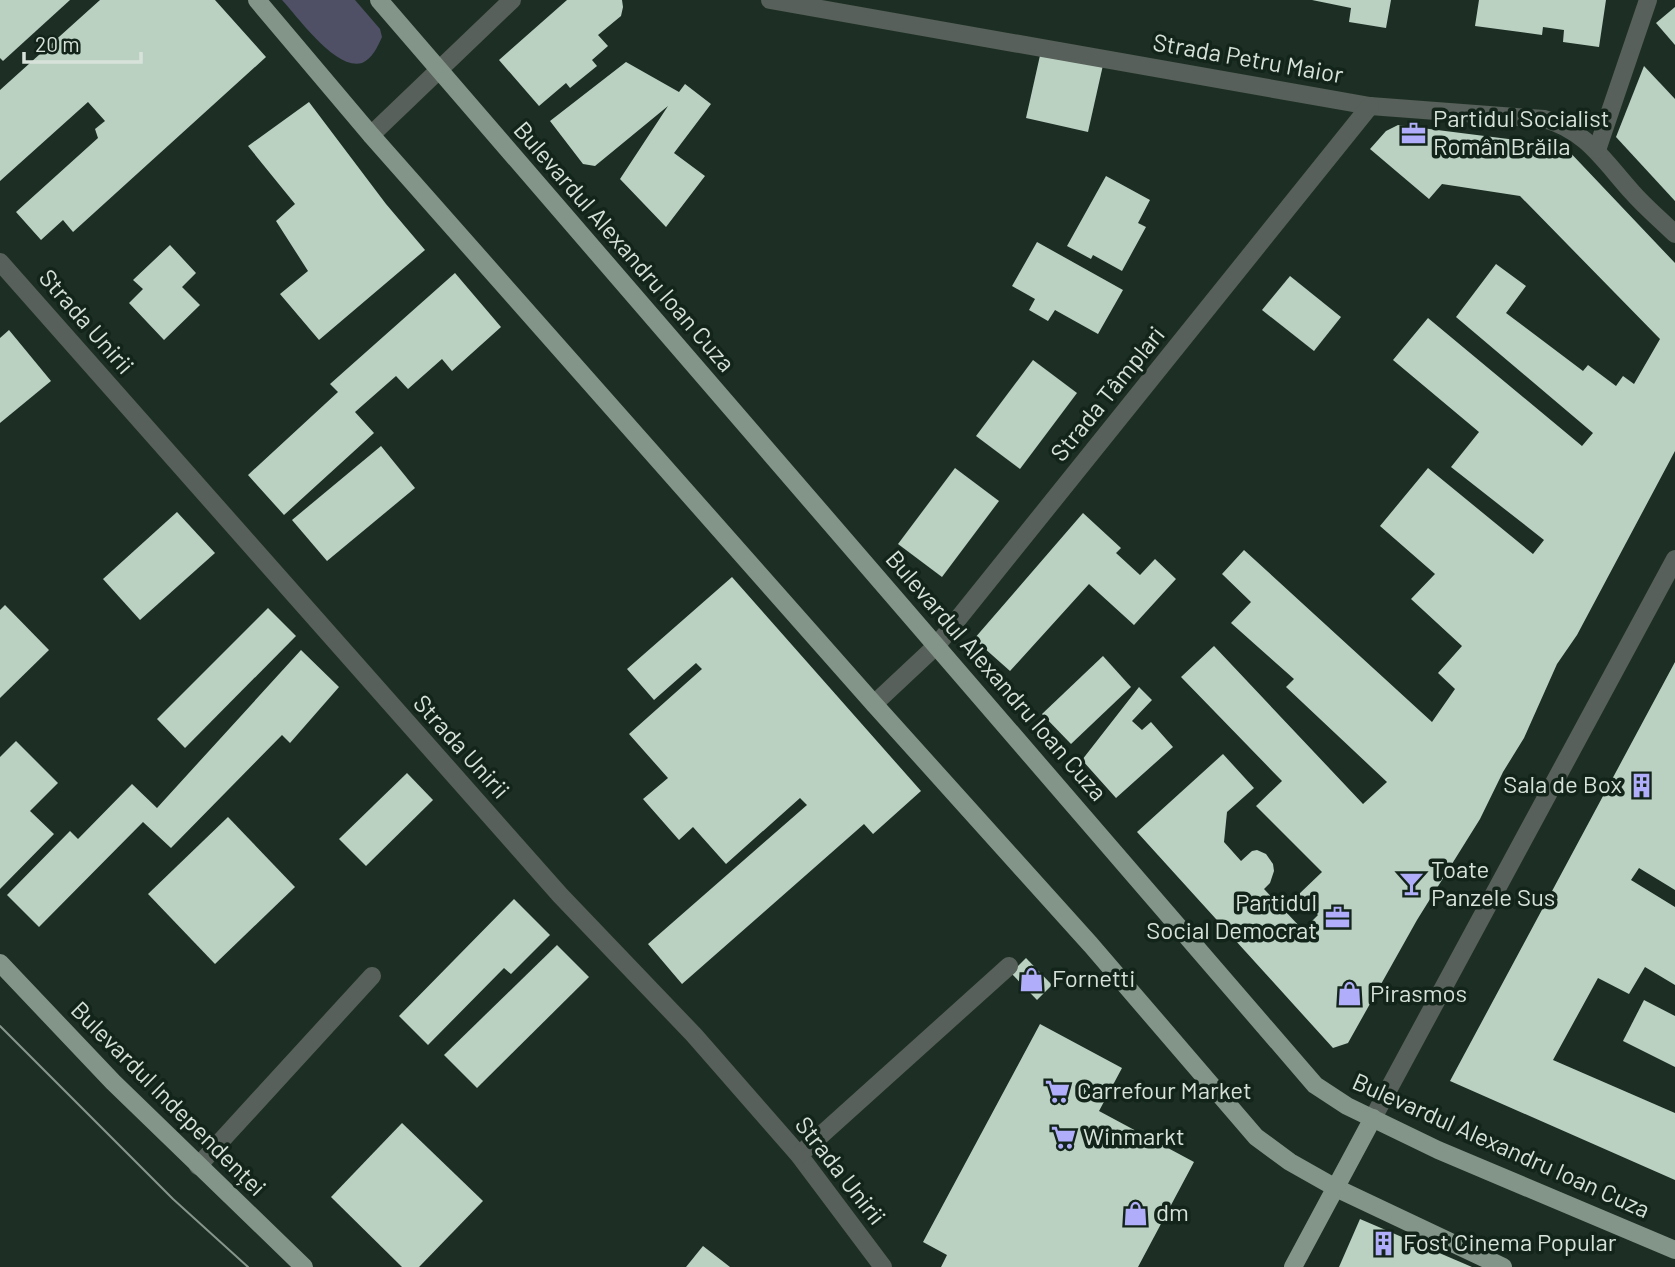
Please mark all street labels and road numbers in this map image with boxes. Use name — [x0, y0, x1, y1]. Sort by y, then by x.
street label: Strada Petru Maior — [1151, 27, 1346, 89]
street label: Bulevardul Alexandru Ioan Cuza — [509, 115, 742, 377]
street label: Strada Unirii — [34, 263, 141, 379]
street label: Strada Tâmplari — [1044, 320, 1170, 466]
street label: Bulevardul Alexandru Ioan Cuza — [881, 544, 1114, 806]
street label: Strada Unirii — [408, 688, 516, 804]
street label: Bulevardul Independenței — [66, 995, 272, 1201]
street label: Bulevardul Alexandru Ioan Cuza — [1349, 1066, 1655, 1223]
street label: Strada Unirii — [790, 1110, 892, 1230]

